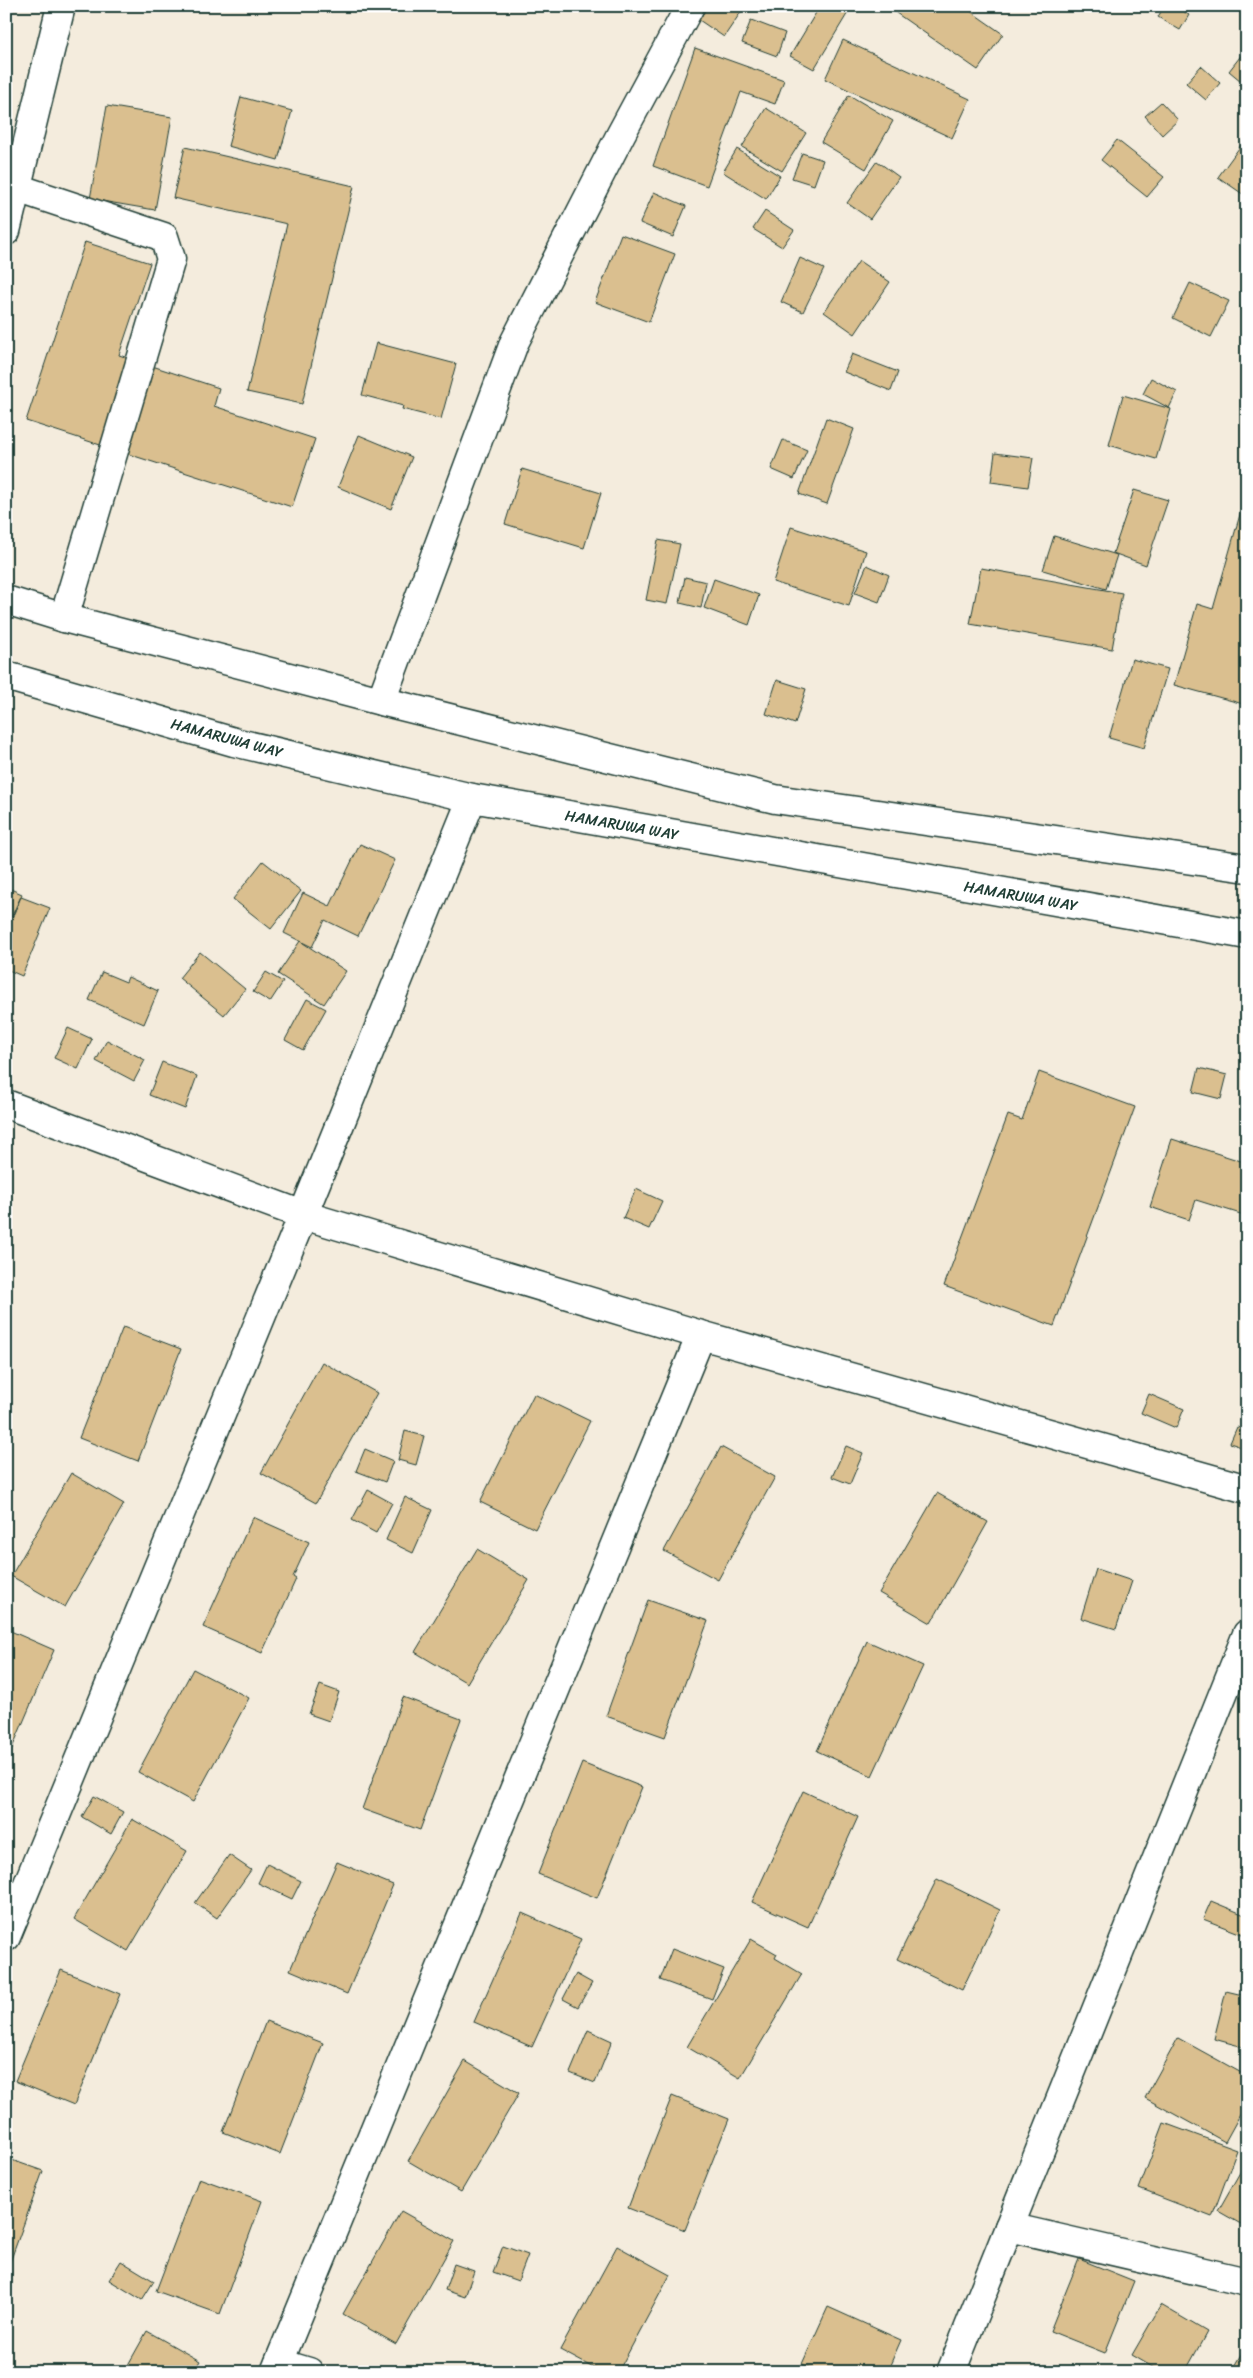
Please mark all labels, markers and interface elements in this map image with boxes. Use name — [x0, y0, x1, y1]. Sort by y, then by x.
street label: HAMARUWA WAY — [168, 711, 287, 766]
street label: HAMARUWA WAY — [563, 802, 682, 848]
street label: HAMARUWA WAY — [962, 873, 1081, 919]

